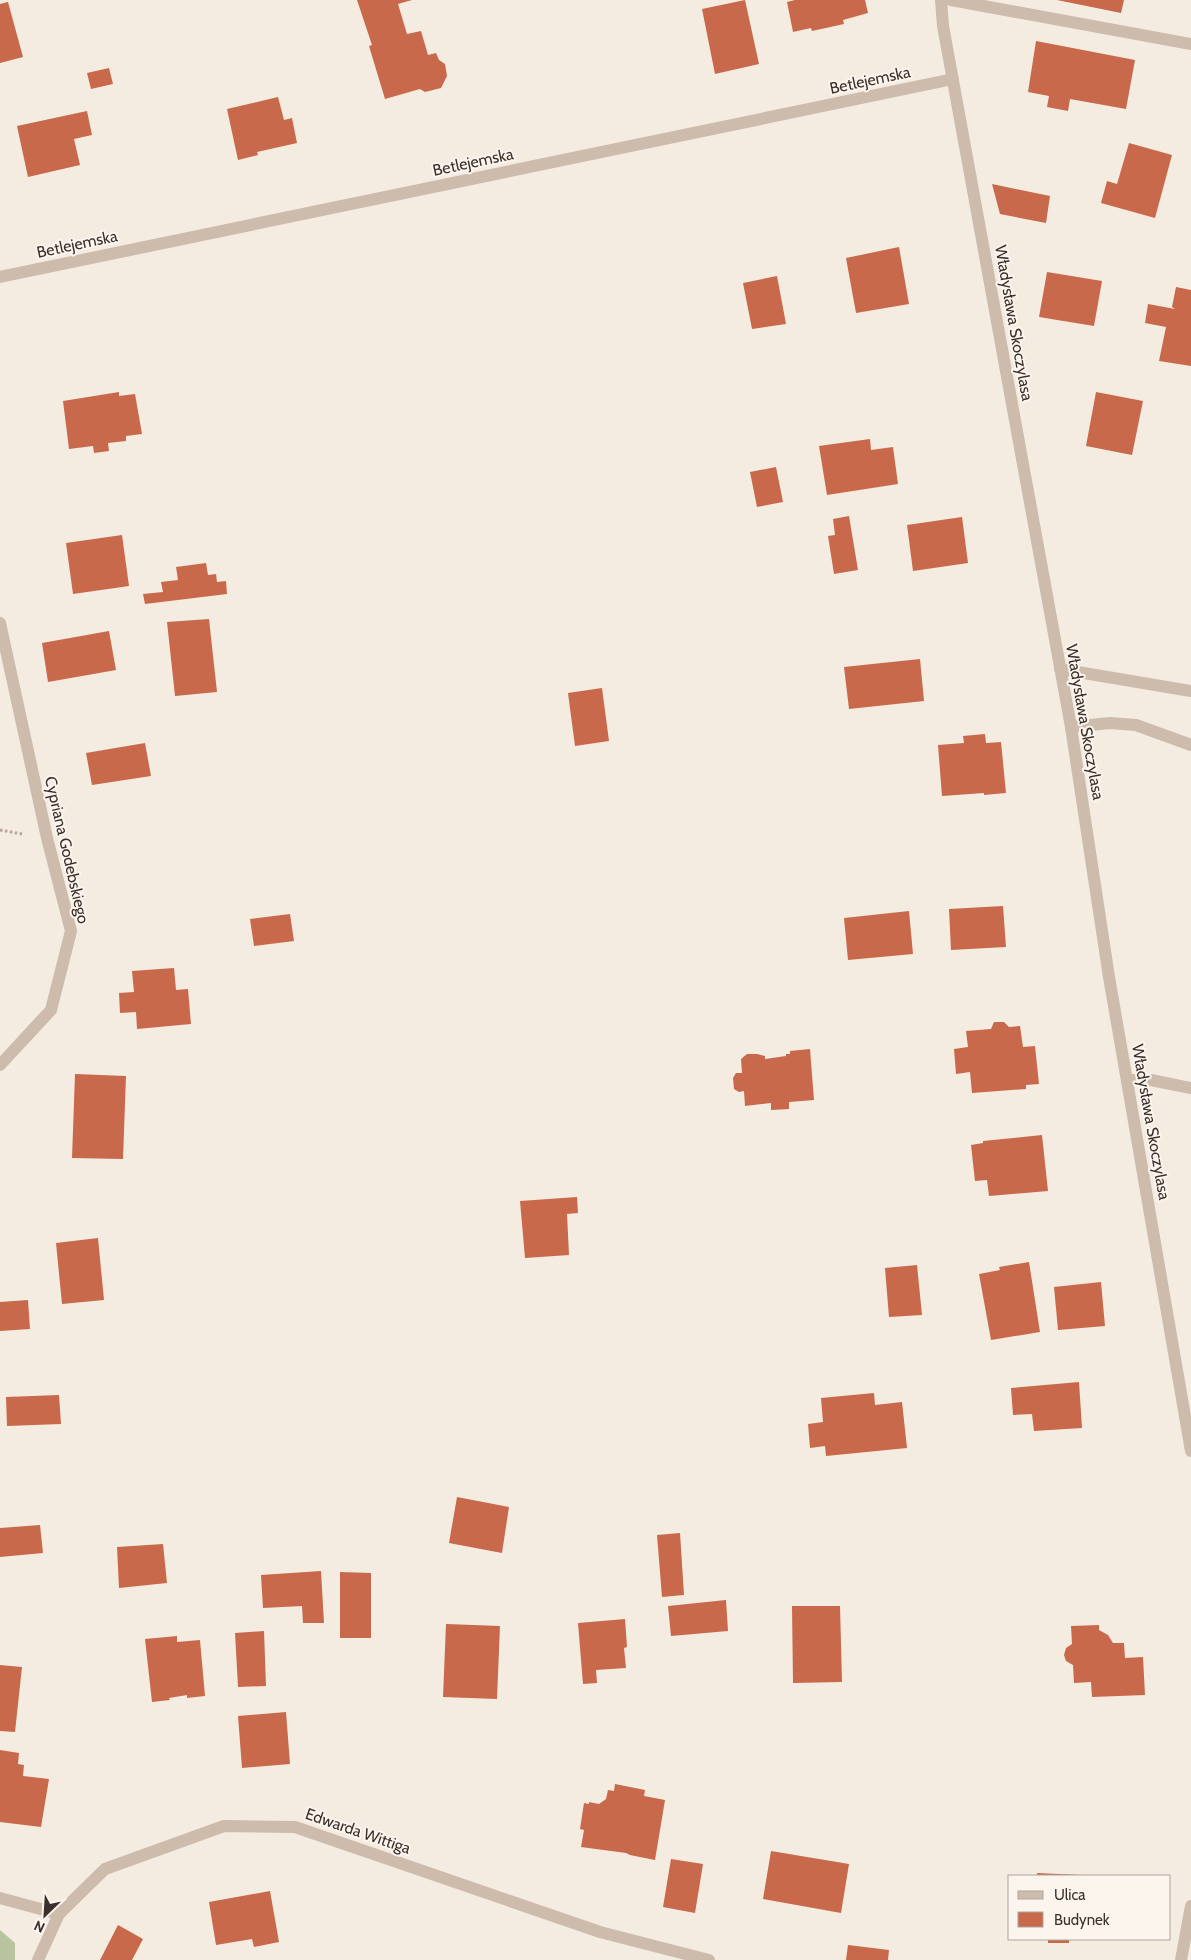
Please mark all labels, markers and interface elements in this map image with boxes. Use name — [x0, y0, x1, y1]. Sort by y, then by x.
street label: Betlejemska — [828, 62, 912, 98]
street label: Betlejemska — [431, 144, 515, 180]
street label: Betlejemska — [35, 226, 119, 262]
street label: Władysława Skoczylasa — [991, 244, 1037, 403]
street label: Władysława Skoczylasa — [1062, 643, 1108, 802]
street label: Cypriana Godebskiego — [41, 774, 93, 926]
street label: Władysława Skoczylasa — [1128, 1043, 1174, 1202]
street label: Edwarda Wittiga — [303, 1804, 413, 1858]
legend — [1008, 1875, 1171, 1940]
text: Ulica — [1054, 1886, 1086, 1904]
north arrow — [20, 1890, 70, 1940]
text: Budynek — [1054, 1911, 1110, 1929]
text: N — [31, 1917, 48, 1937]

